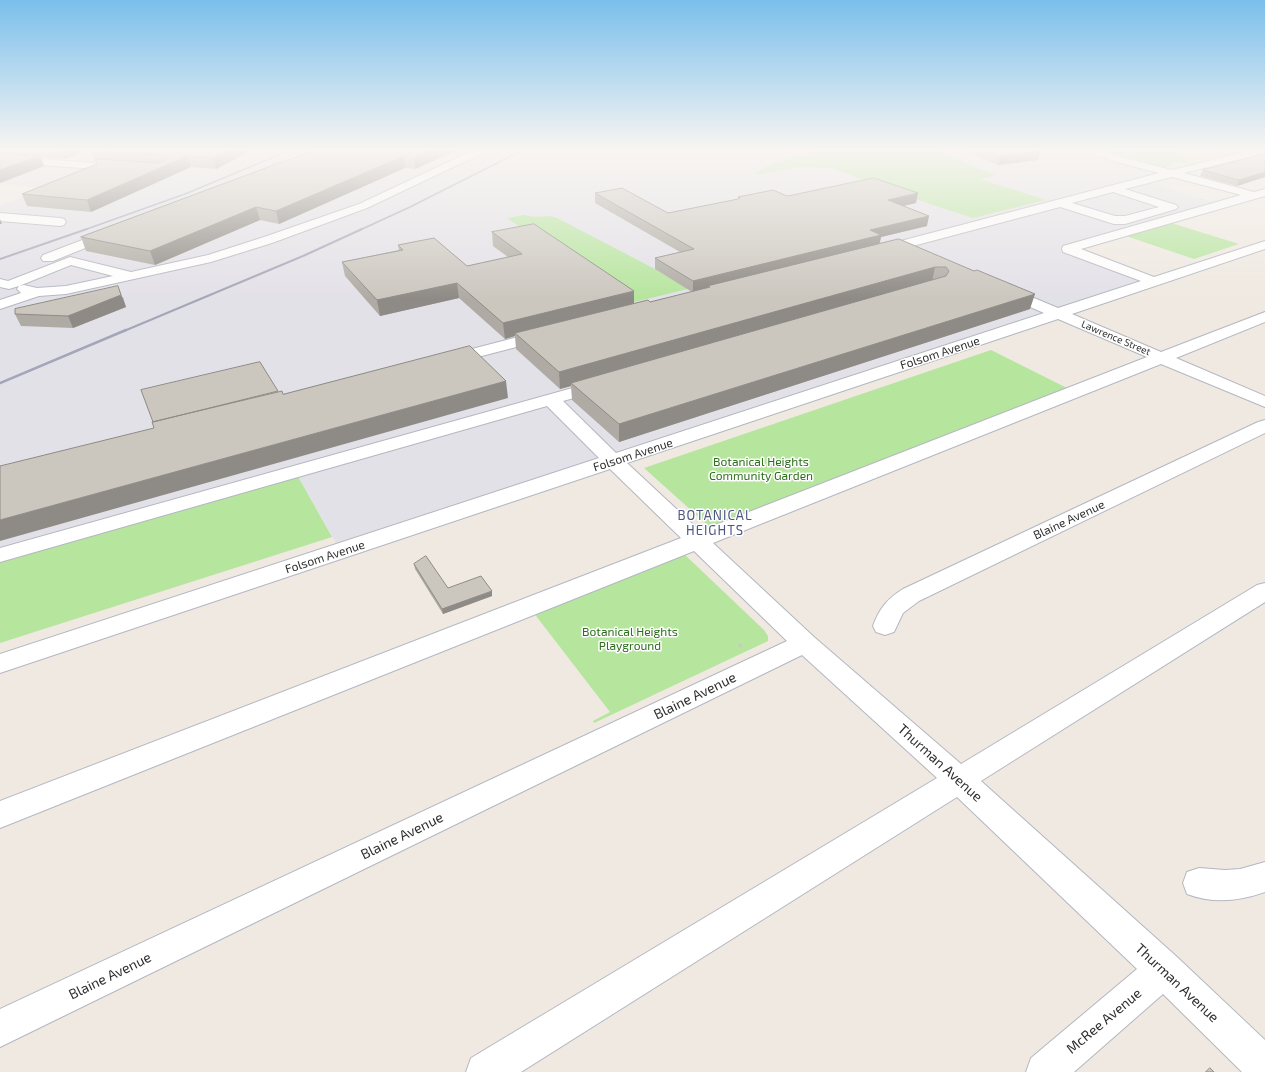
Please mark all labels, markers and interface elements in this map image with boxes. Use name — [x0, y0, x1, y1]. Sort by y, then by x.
street label: Lawrence Street — [1080, 318, 1152, 358]
street label: Folsom Avenue — [898, 333, 982, 373]
street label: Folsom Avenue — [591, 435, 675, 475]
park label: Botanical Heights Community Garden — [709, 455, 813, 483]
street label: Blaine Avenue — [1031, 497, 1107, 543]
district label: BOTANICAL HEIGHTS — [677, 508, 753, 539]
street label: Folsom Avenue — [283, 537, 367, 577]
park label: Botanical Heights Playground — [582, 625, 678, 653]
street label: Blaine Avenue — [651, 669, 739, 723]
street label: Thurman Avenue — [894, 721, 986, 805]
street label: Blaine Avenue — [358, 809, 446, 863]
street label: Thurman Avenue — [1132, 940, 1222, 1026]
street label: Blaine Avenue — [66, 949, 154, 1003]
street label: McRee Avenue — [1063, 985, 1145, 1057]

